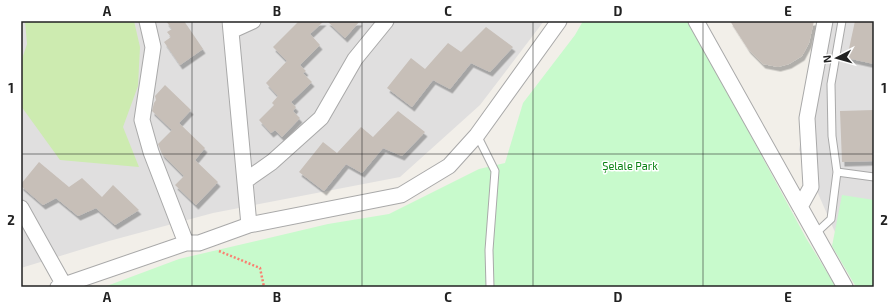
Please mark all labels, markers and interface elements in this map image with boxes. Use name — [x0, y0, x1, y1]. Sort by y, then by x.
text: A — [103, 3, 112, 19]
text: B — [273, 3, 281, 19]
text: C — [444, 3, 452, 19]
text: D — [614, 3, 623, 19]
text: E — [784, 3, 792, 19]
north arrow — [817, 38, 857, 78]
text: N — [820, 54, 833, 64]
text: 1 — [8, 80, 14, 96]
text: 1 — [881, 80, 887, 96]
park label: Şelale Park — [602, 159, 658, 174]
text: 2 — [7, 212, 15, 228]
text: 2 — [880, 212, 888, 228]
text: A — [103, 289, 112, 305]
text: B — [273, 289, 281, 305]
text: C — [444, 289, 452, 305]
text: D — [614, 289, 623, 305]
text: E — [784, 289, 792, 305]

